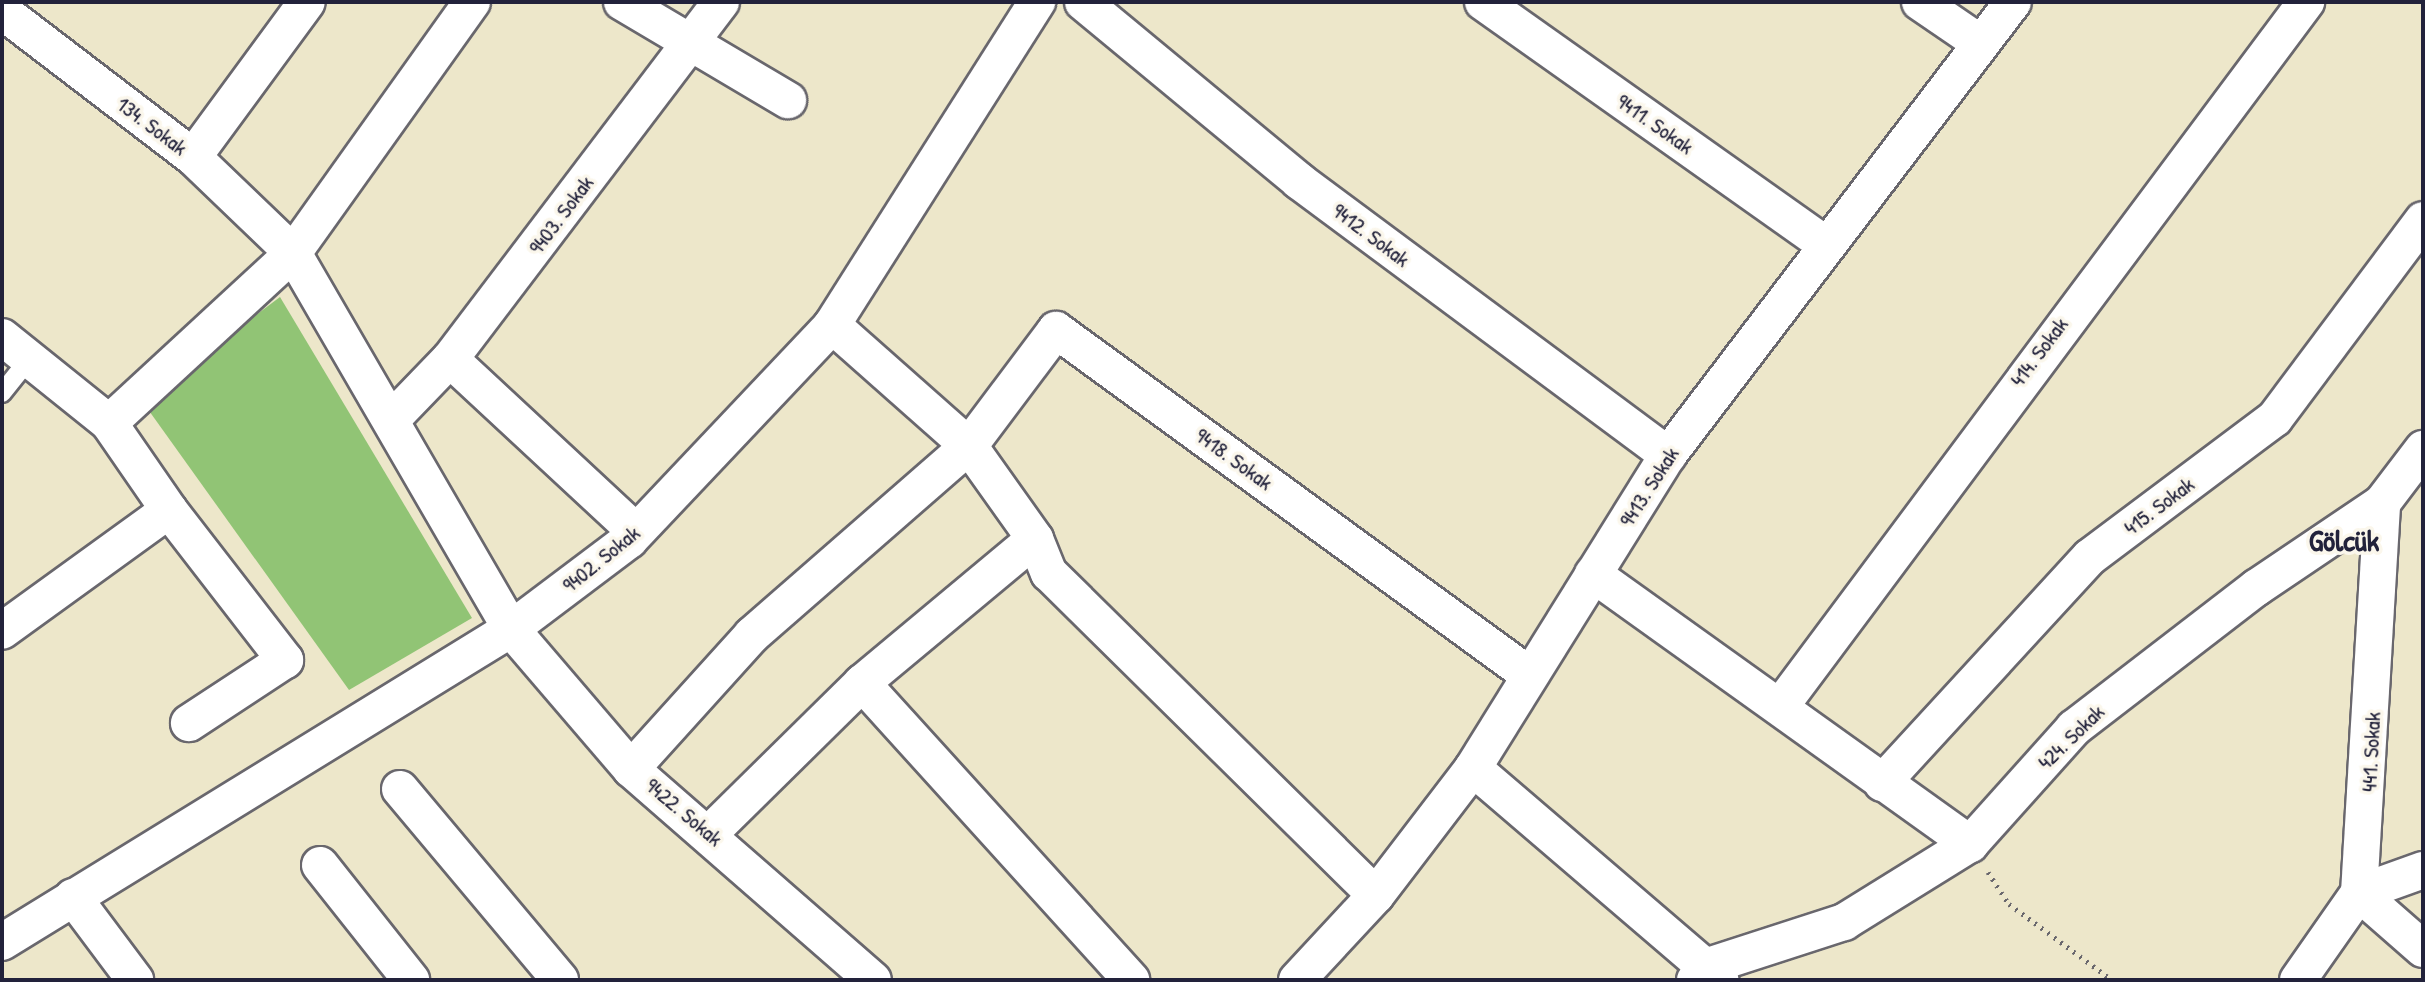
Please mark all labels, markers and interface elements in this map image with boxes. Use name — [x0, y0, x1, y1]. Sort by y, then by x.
street label: 9411. Sokak — [1611, 88, 1699, 160]
street label: 134. Sokak — [111, 91, 193, 161]
street label: 9403. Sokak — [523, 170, 599, 260]
street label: 9412. Sokak — [1327, 197, 1415, 273]
street label: 414. Sokak — [2004, 312, 2074, 392]
street label: 9418. Sokak — [1190, 422, 1278, 496]
street label: 9413. Sokak — [1613, 442, 1685, 532]
street label: 415. Sokak — [2119, 471, 2199, 541]
street label: 9402. Sokak — [557, 520, 645, 598]
district label: Gölcük — [2309, 522, 2379, 558]
street label: 424. Sokak — [2032, 699, 2110, 775]
street label: 441. Sokak — [2356, 711, 2386, 793]
street label: 9422. Sokak — [640, 772, 728, 852]

